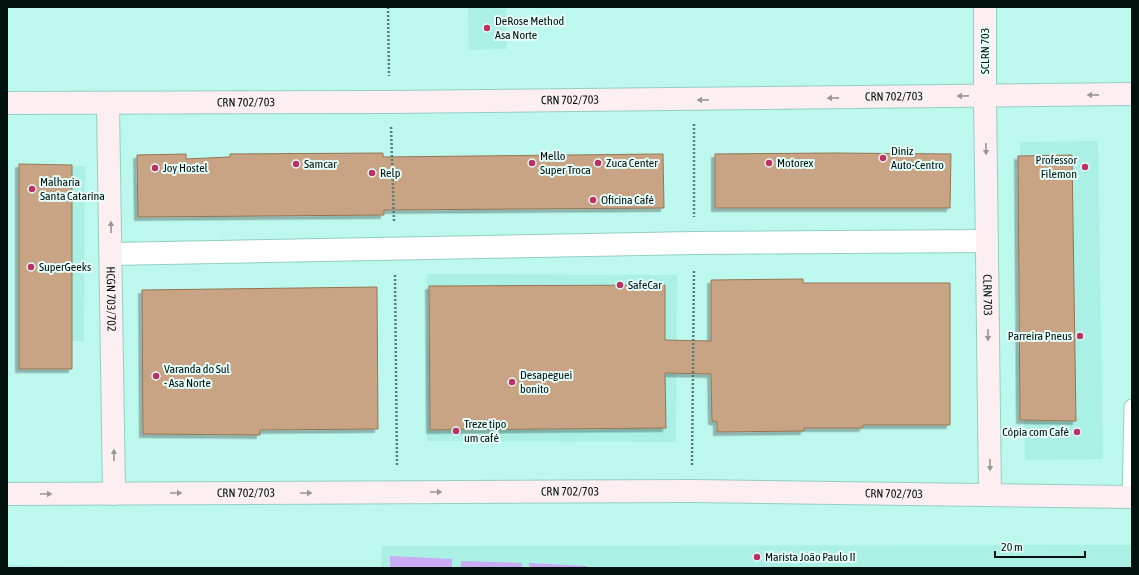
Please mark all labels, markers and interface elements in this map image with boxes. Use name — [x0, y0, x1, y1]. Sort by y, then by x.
place label: DeRose Method Asa Norte — [495, 14, 564, 42]
marker: DeRose Method Asa Norte — [482, 23, 492, 33]
street label: SCLRN 703 — [978, 28, 992, 74]
street label: CRN 702/703 — [865, 89, 923, 104]
one-way arrow — [1087, 91, 1099, 98]
street label: CRN 702/703 — [541, 93, 599, 107]
one-way arrow — [956, 93, 969, 99]
street label: CRN 702/703 — [217, 95, 275, 109]
one-way arrow — [826, 95, 839, 101]
one-way arrow — [696, 97, 709, 103]
one-way arrow — [983, 143, 989, 156]
place label: Diniz Auto-Centro — [891, 144, 944, 172]
place label: Mello Super Troca — [540, 149, 591, 177]
marker: Diniz Auto-Centro — [878, 153, 888, 163]
place label: Professor Filemon — [1036, 153, 1077, 181]
place label: Zuca Center — [606, 156, 658, 170]
place label: Motorex — [777, 156, 814, 170]
place label: Samcar — [304, 157, 337, 171]
marker: Mello Super Troca — [527, 158, 537, 168]
marker: Zuca Center — [593, 158, 603, 168]
marker: Motorex — [764, 158, 774, 168]
marker: Samcar — [291, 159, 301, 169]
place label: Joy Hostel — [163, 161, 209, 175]
marker: Professor Filemon — [1080, 162, 1090, 172]
marker: Joy Hostel — [150, 163, 160, 173]
place label: Relp — [380, 166, 401, 180]
marker: Relp — [367, 168, 377, 178]
place label: Malharia Santa Catarina — [40, 175, 105, 203]
marker: Malharia Santa Catarina — [27, 184, 37, 194]
place label: Oficina Café — [601, 193, 654, 207]
marker: Oficina Café — [588, 195, 598, 205]
one-way arrow — [107, 221, 114, 233]
place label: SuperGeeks — [39, 260, 91, 274]
marker: SuperGeeks — [26, 262, 36, 272]
street label: HCGN 703/702 — [103, 266, 119, 332]
street label: CLRN 703 — [980, 274, 995, 316]
place label: SafeCar — [628, 278, 662, 292]
marker: SafeCar — [615, 280, 625, 290]
one-way arrow — [985, 329, 991, 342]
place label: Parreira Pneus — [1008, 329, 1072, 343]
marker: Parreira Pneus — [1075, 331, 1085, 341]
place label: Varanda do Sul - Asa Norte — [164, 362, 231, 390]
place label: Desapeguei bonito — [520, 368, 572, 396]
marker: Varanda do Sul - Asa Norte — [151, 371, 161, 381]
marker: Desapeguei bonito — [507, 377, 517, 387]
place label: Treze tipo um café — [464, 417, 507, 445]
place label: Cópia com Café — [1002, 425, 1069, 439]
marker: Treze tipo um café — [451, 426, 461, 436]
marker: Cópia com Café — [1072, 427, 1082, 437]
one-way arrow — [111, 448, 117, 461]
one-way arrow — [987, 459, 993, 472]
street label: CRN 702/703 — [541, 484, 599, 499]
street label: CRN 702/703 — [217, 486, 275, 500]
street label: CRN 702/703 — [865, 486, 923, 501]
one-way arrow — [430, 489, 443, 495]
one-way arrow — [170, 490, 183, 496]
one-way arrow — [300, 490, 313, 496]
one-way arrow — [40, 491, 53, 497]
scale bar — [995, 533, 1085, 559]
text: 20 m — [1001, 540, 1023, 554]
place label: Marista João Paulo II — [765, 550, 856, 564]
marker: Marista João Paulo II — [752, 552, 762, 562]

